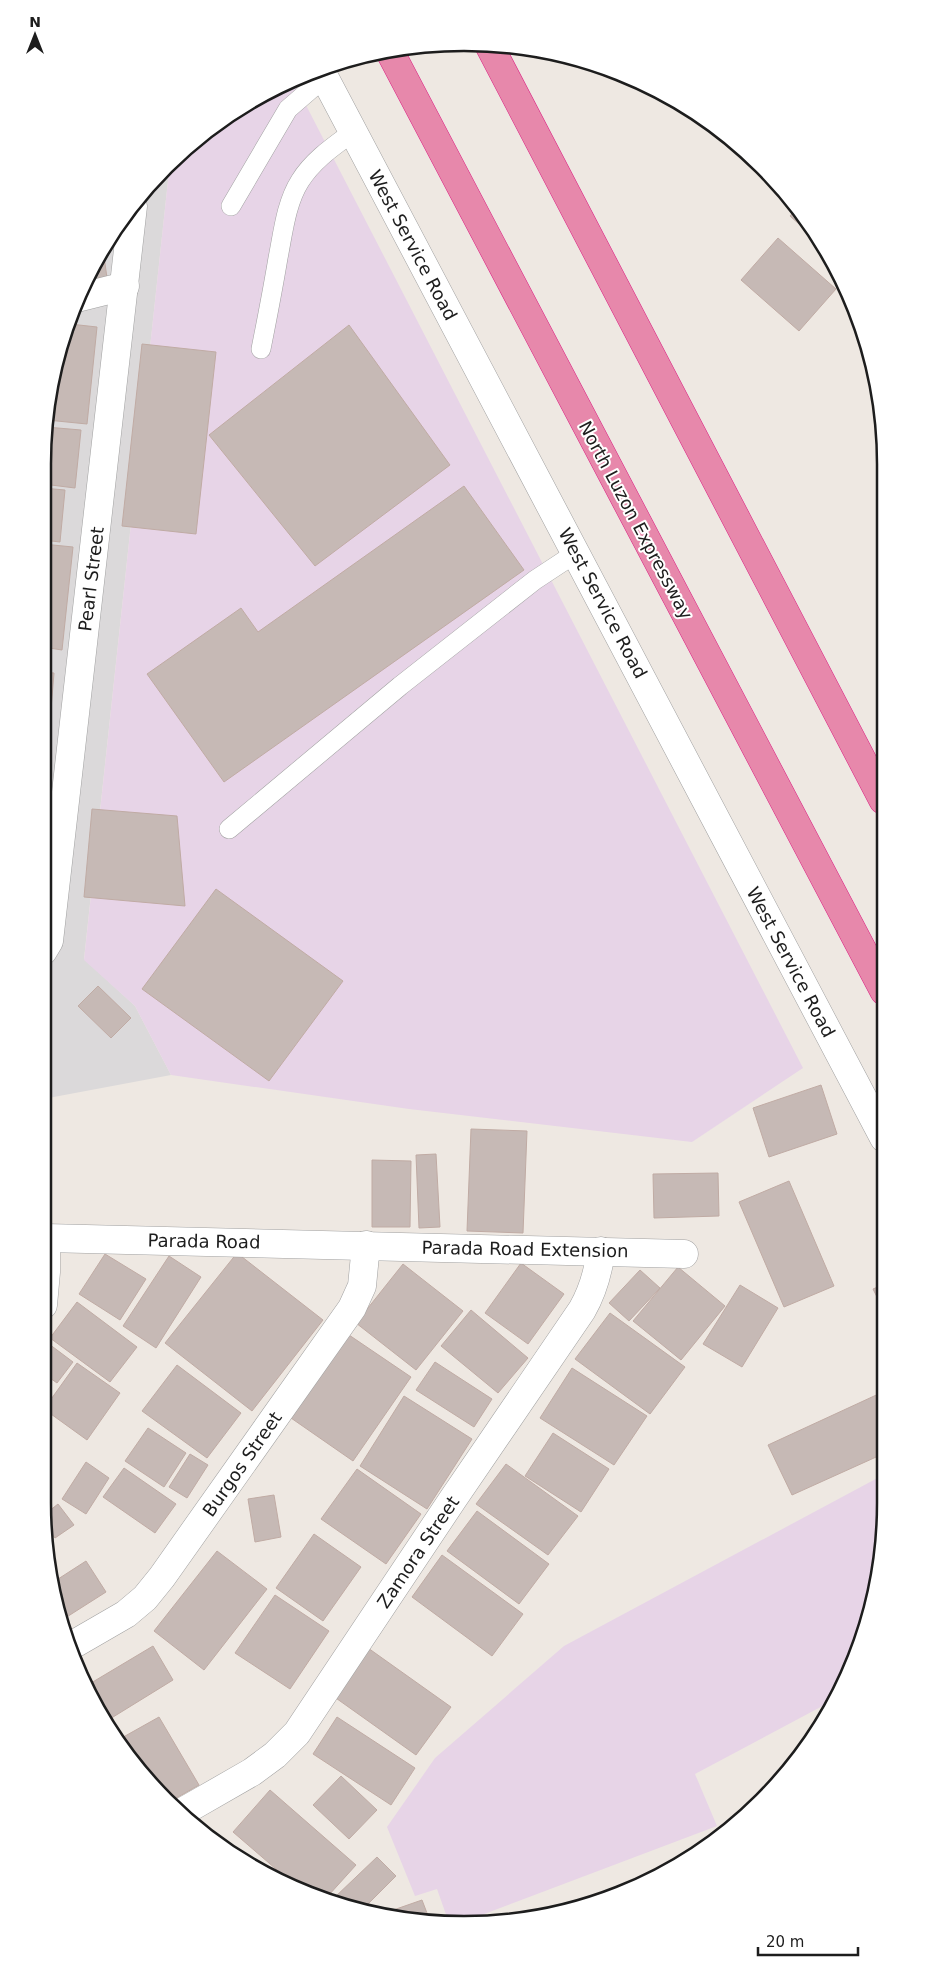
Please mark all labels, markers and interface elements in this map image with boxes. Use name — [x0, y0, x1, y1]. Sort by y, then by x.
north arrow — [10, 10, 60, 60]
text: N — [29, 14, 41, 30]
street label: West Service Road — [364, 166, 462, 324]
street label: North Luzon Expressway — [575, 417, 697, 623]
street label: West Service Road — [554, 524, 652, 682]
street label: Pearl Street — [74, 526, 108, 632]
street label: West Service Road — [742, 883, 840, 1041]
street label: Parada Road — [147, 1230, 261, 1252]
street label: Parada Road Extension — [421, 1237, 629, 1261]
street label: Burgos Street — [198, 1408, 286, 1520]
street label: Zamora Street — [373, 1492, 463, 1612]
scale bar — [758, 1924, 858, 1956]
text: 20 m — [766, 1933, 804, 1951]

